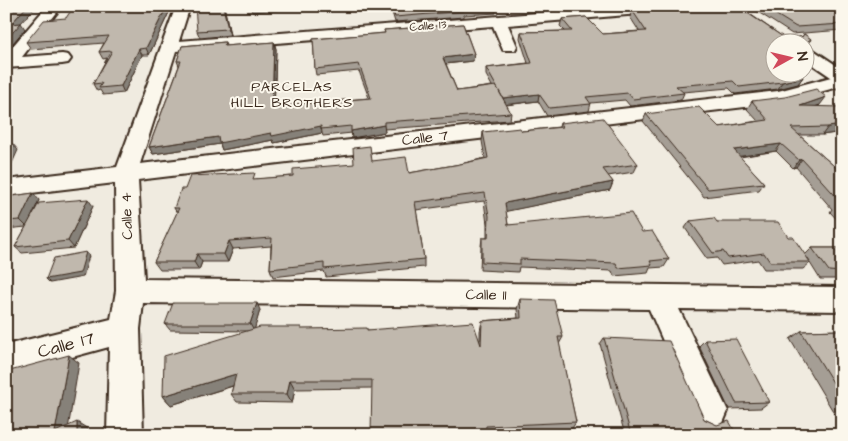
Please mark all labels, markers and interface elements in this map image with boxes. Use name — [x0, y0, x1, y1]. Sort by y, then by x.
street label: Calle 13 — [409, 16, 447, 36]
north arrow — [766, 32, 816, 82]
text: N — [791, 51, 812, 62]
district label: PARCELAS HILL BROTHERS — [231, 77, 353, 113]
street label: Calle 7 — [401, 125, 449, 151]
street label: Calle 4 — [116, 192, 138, 240]
street label: Calle 11 — [465, 284, 507, 306]
street label: Calle 17 — [35, 325, 97, 365]

